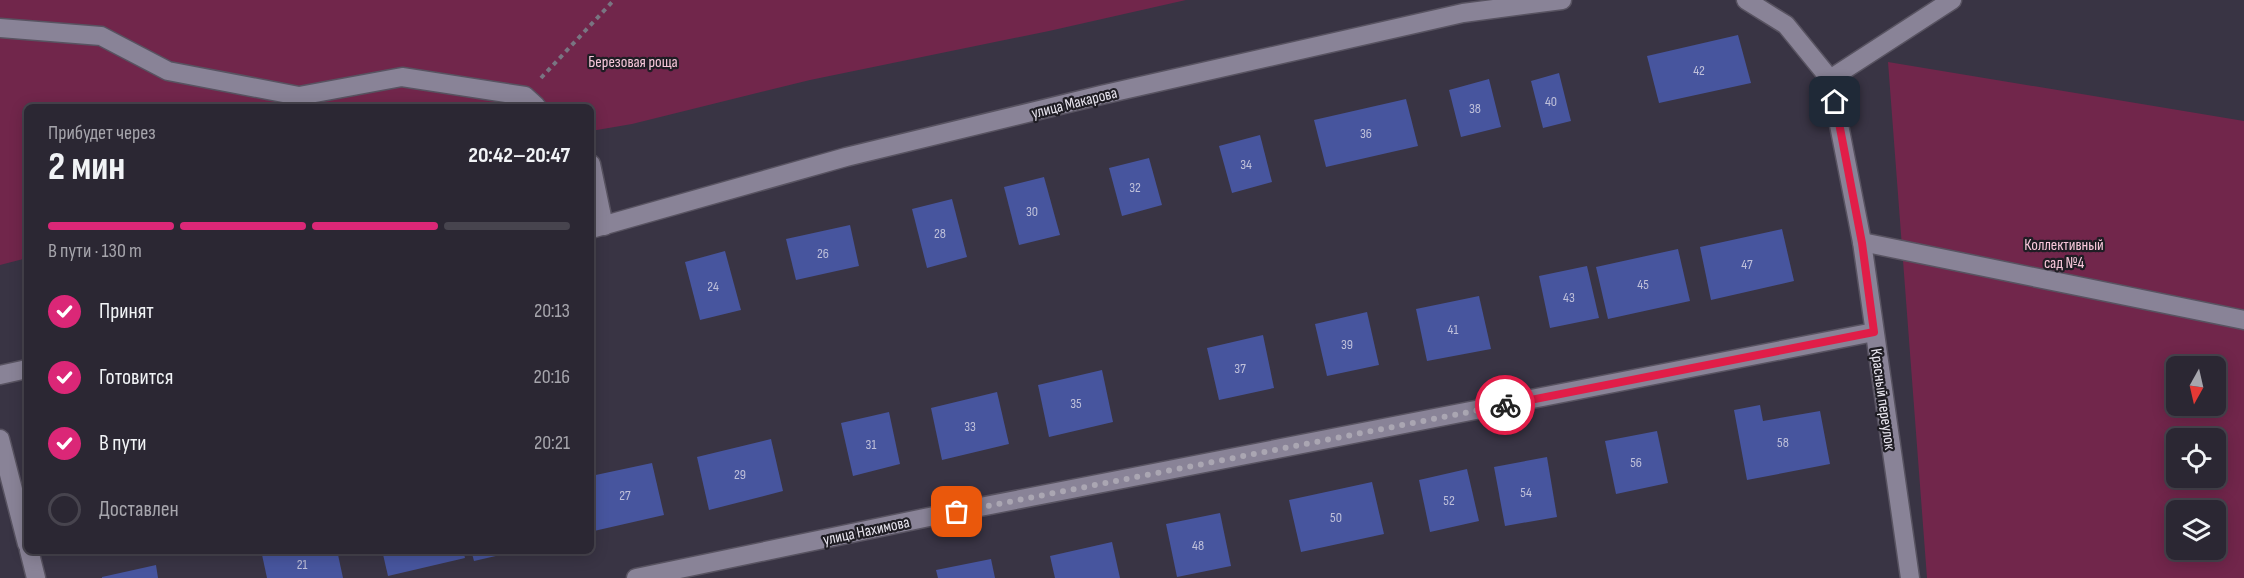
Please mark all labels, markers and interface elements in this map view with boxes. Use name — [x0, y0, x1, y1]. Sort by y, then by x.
park label: Березовая роща — [588, 53, 678, 72]
house number: 42 — [1693, 62, 1705, 79]
pin — [1809, 76, 1860, 127]
street label: улица Макарова — [1030, 84, 1119, 123]
icon: home — [1818, 85, 1851, 118]
house number: 40 — [1545, 93, 1557, 110]
house number: 38 — [1469, 100, 1481, 117]
text: Прибудет через — [48, 121, 156, 145]
house number: 36 — [1360, 125, 1372, 142]
text: 20:42–20:47 — [468, 142, 570, 169]
text: 2 мин — [48, 144, 125, 191]
house number: 34 — [1240, 156, 1252, 173]
house number: 32 — [1129, 179, 1141, 196]
house number: 30 — [1026, 203, 1038, 220]
house number: 28 — [934, 225, 946, 242]
park label: Коллективный сад №4 — [2024, 236, 2104, 273]
text: В пути · 130 m — [48, 239, 142, 263]
house number: 26 — [817, 245, 829, 262]
house number: 47 — [1741, 256, 1753, 273]
house number: 45 — [1637, 276, 1649, 293]
house number: 24 — [707, 278, 719, 295]
house number: 43 — [1563, 289, 1575, 306]
icon: check — [48, 295, 81, 328]
text: Принят — [99, 298, 154, 325]
text: 20:13 — [534, 299, 570, 323]
house number: 41 — [1448, 321, 1458, 338]
house number: 39 — [1341, 336, 1353, 353]
street label: Красный переулок — [1866, 347, 1899, 452]
north arrow — [2166, 356, 2226, 416]
map controls — [2166, 356, 2226, 560]
house number: 37 — [1234, 360, 1246, 377]
icon: check — [48, 361, 81, 394]
text: Готовится — [99, 364, 173, 391]
text: 20:16 — [534, 365, 570, 389]
courier — [1475, 375, 1535, 435]
icon: bike — [1489, 389, 1522, 422]
house number: 35 — [1070, 395, 1082, 412]
house number: 33 — [964, 418, 976, 435]
icon: check — [48, 427, 81, 460]
button: locate — [2166, 428, 2226, 488]
text: В пути — [99, 430, 147, 457]
text: 20:21 — [534, 431, 570, 455]
house number: 58 — [1777, 434, 1789, 451]
house number: 31 — [866, 436, 876, 453]
house number: 56 — [1630, 454, 1642, 471]
house number: 29 — [734, 466, 746, 483]
house number: 54 — [1520, 484, 1532, 501]
pin — [931, 486, 982, 537]
house number: 27 — [619, 487, 631, 504]
house number: 52 — [1443, 492, 1455, 509]
icon: bag — [940, 495, 973, 528]
text: Доставлен — [99, 496, 179, 523]
button: layers — [2166, 500, 2226, 560]
house number: 50 — [1330, 509, 1342, 526]
street label: улица Нахимова — [821, 513, 911, 550]
house number: 48 — [1192, 537, 1204, 554]
house number: 21 — [297, 556, 307, 573]

